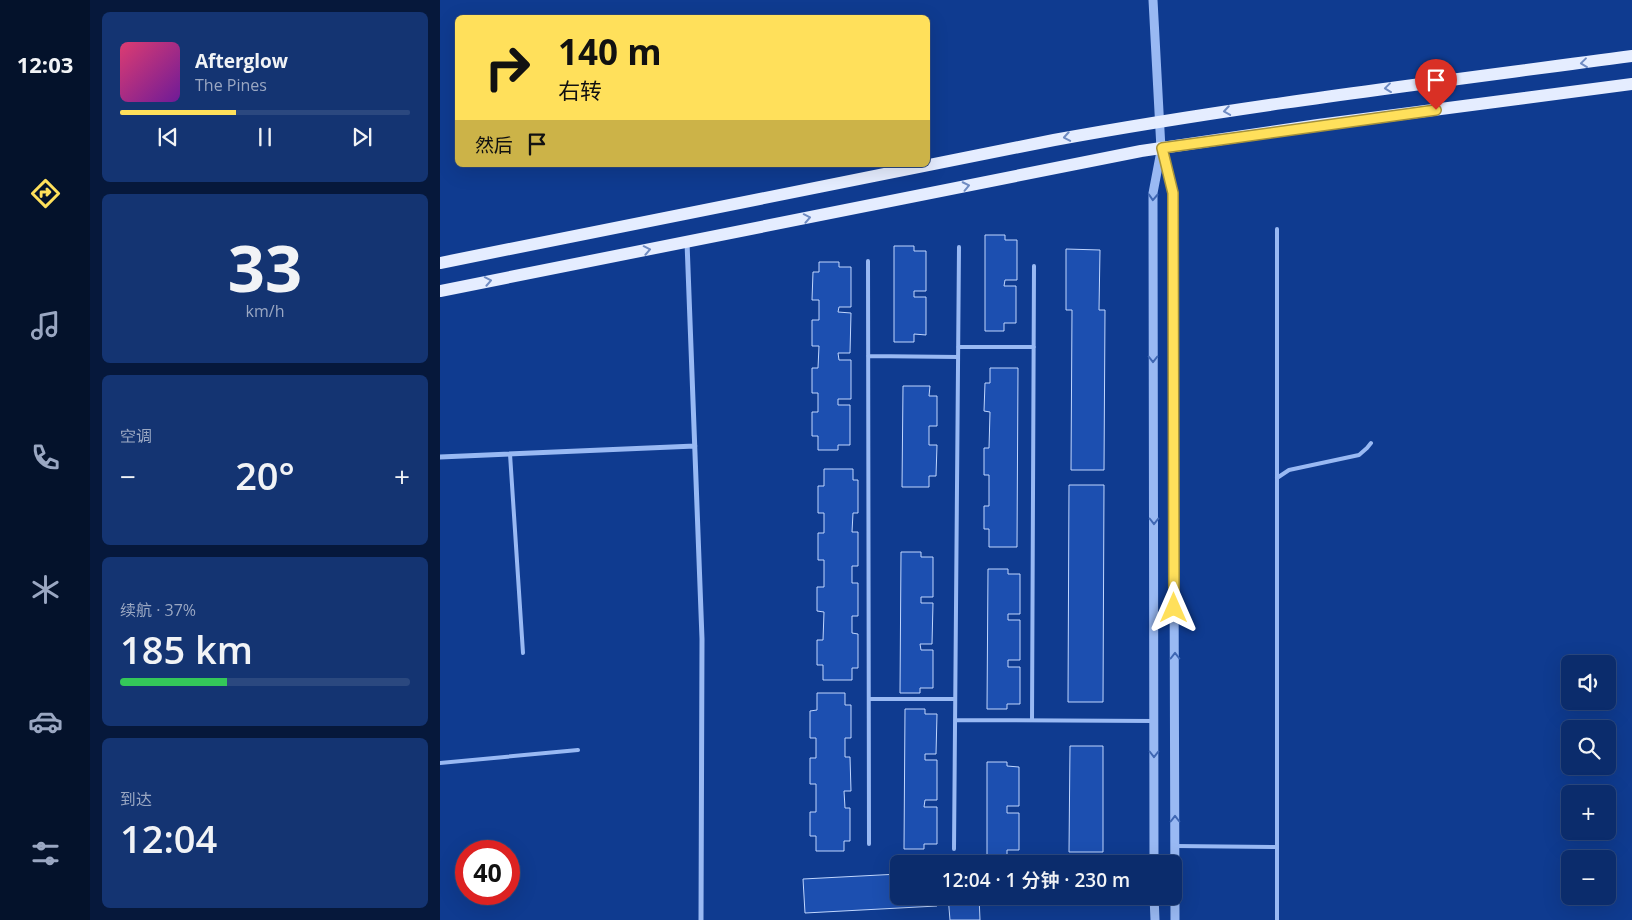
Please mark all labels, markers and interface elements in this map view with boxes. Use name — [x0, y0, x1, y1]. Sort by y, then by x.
text: 140 m — [558, 28, 662, 75]
icon: right — [475, 35, 540, 100]
text: Afterglow — [195, 48, 288, 74]
text: 12:03 — [17, 49, 73, 79]
one-way arrow — [1579, 57, 1587, 68]
pin — [1415, 59, 1457, 110]
icon: arrive — [1422, 66, 1450, 94]
text: The Pines — [195, 74, 267, 96]
text: 右转 — [558, 75, 602, 105]
one-way arrow — [1384, 83, 1392, 93]
one-way arrow — [1223, 105, 1231, 116]
icon: previous — [154, 123, 182, 151]
icon: pause — [251, 123, 279, 151]
icon: next — [348, 123, 376, 151]
icon: arrive — [523, 130, 551, 158]
text: 然后 — [475, 132, 513, 158]
one-way arrow — [1062, 132, 1071, 142]
icon: directions — [28, 176, 63, 211]
one-way arrow — [961, 181, 970, 191]
one-way arrow — [1148, 193, 1159, 201]
one-way arrow — [802, 213, 811, 224]
text: 33 — [228, 223, 302, 311]
one-way arrow — [643, 245, 652, 256]
one-way arrow — [483, 277, 492, 287]
text: km/h — [246, 300, 284, 322]
icon: music — [28, 308, 63, 343]
one-way arrow — [1148, 356, 1158, 363]
text: 空调 — [120, 425, 152, 447]
icon: phone — [28, 440, 63, 475]
text: 20° — [235, 449, 295, 501]
text: − — [120, 457, 136, 495]
text: + — [394, 457, 410, 495]
one-way arrow — [1149, 518, 1159, 526]
icon: climate — [28, 572, 63, 607]
position arrow — [1147, 581, 1199, 633]
text: 续航 · 37% — [120, 599, 196, 621]
text: 185 km — [120, 623, 253, 675]
one-way arrow — [1170, 652, 1180, 660]
map controls — [1561, 655, 1616, 905]
button: sound — [1561, 655, 1616, 710]
icon: car — [28, 704, 63, 739]
button: search — [1561, 720, 1616, 775]
one-way arrow — [1149, 750, 1159, 758]
button: + — [1561, 785, 1616, 840]
text: 到达 — [120, 788, 152, 810]
text: 12:04 — [120, 812, 217, 864]
one-way arrow — [1170, 815, 1180, 822]
icon: filters — [28, 836, 63, 871]
speed limit sign: 40 — [455, 840, 520, 905]
button: − — [1561, 850, 1616, 905]
text: 12:04 · 1 分钟 · 230 m — [942, 867, 1130, 893]

